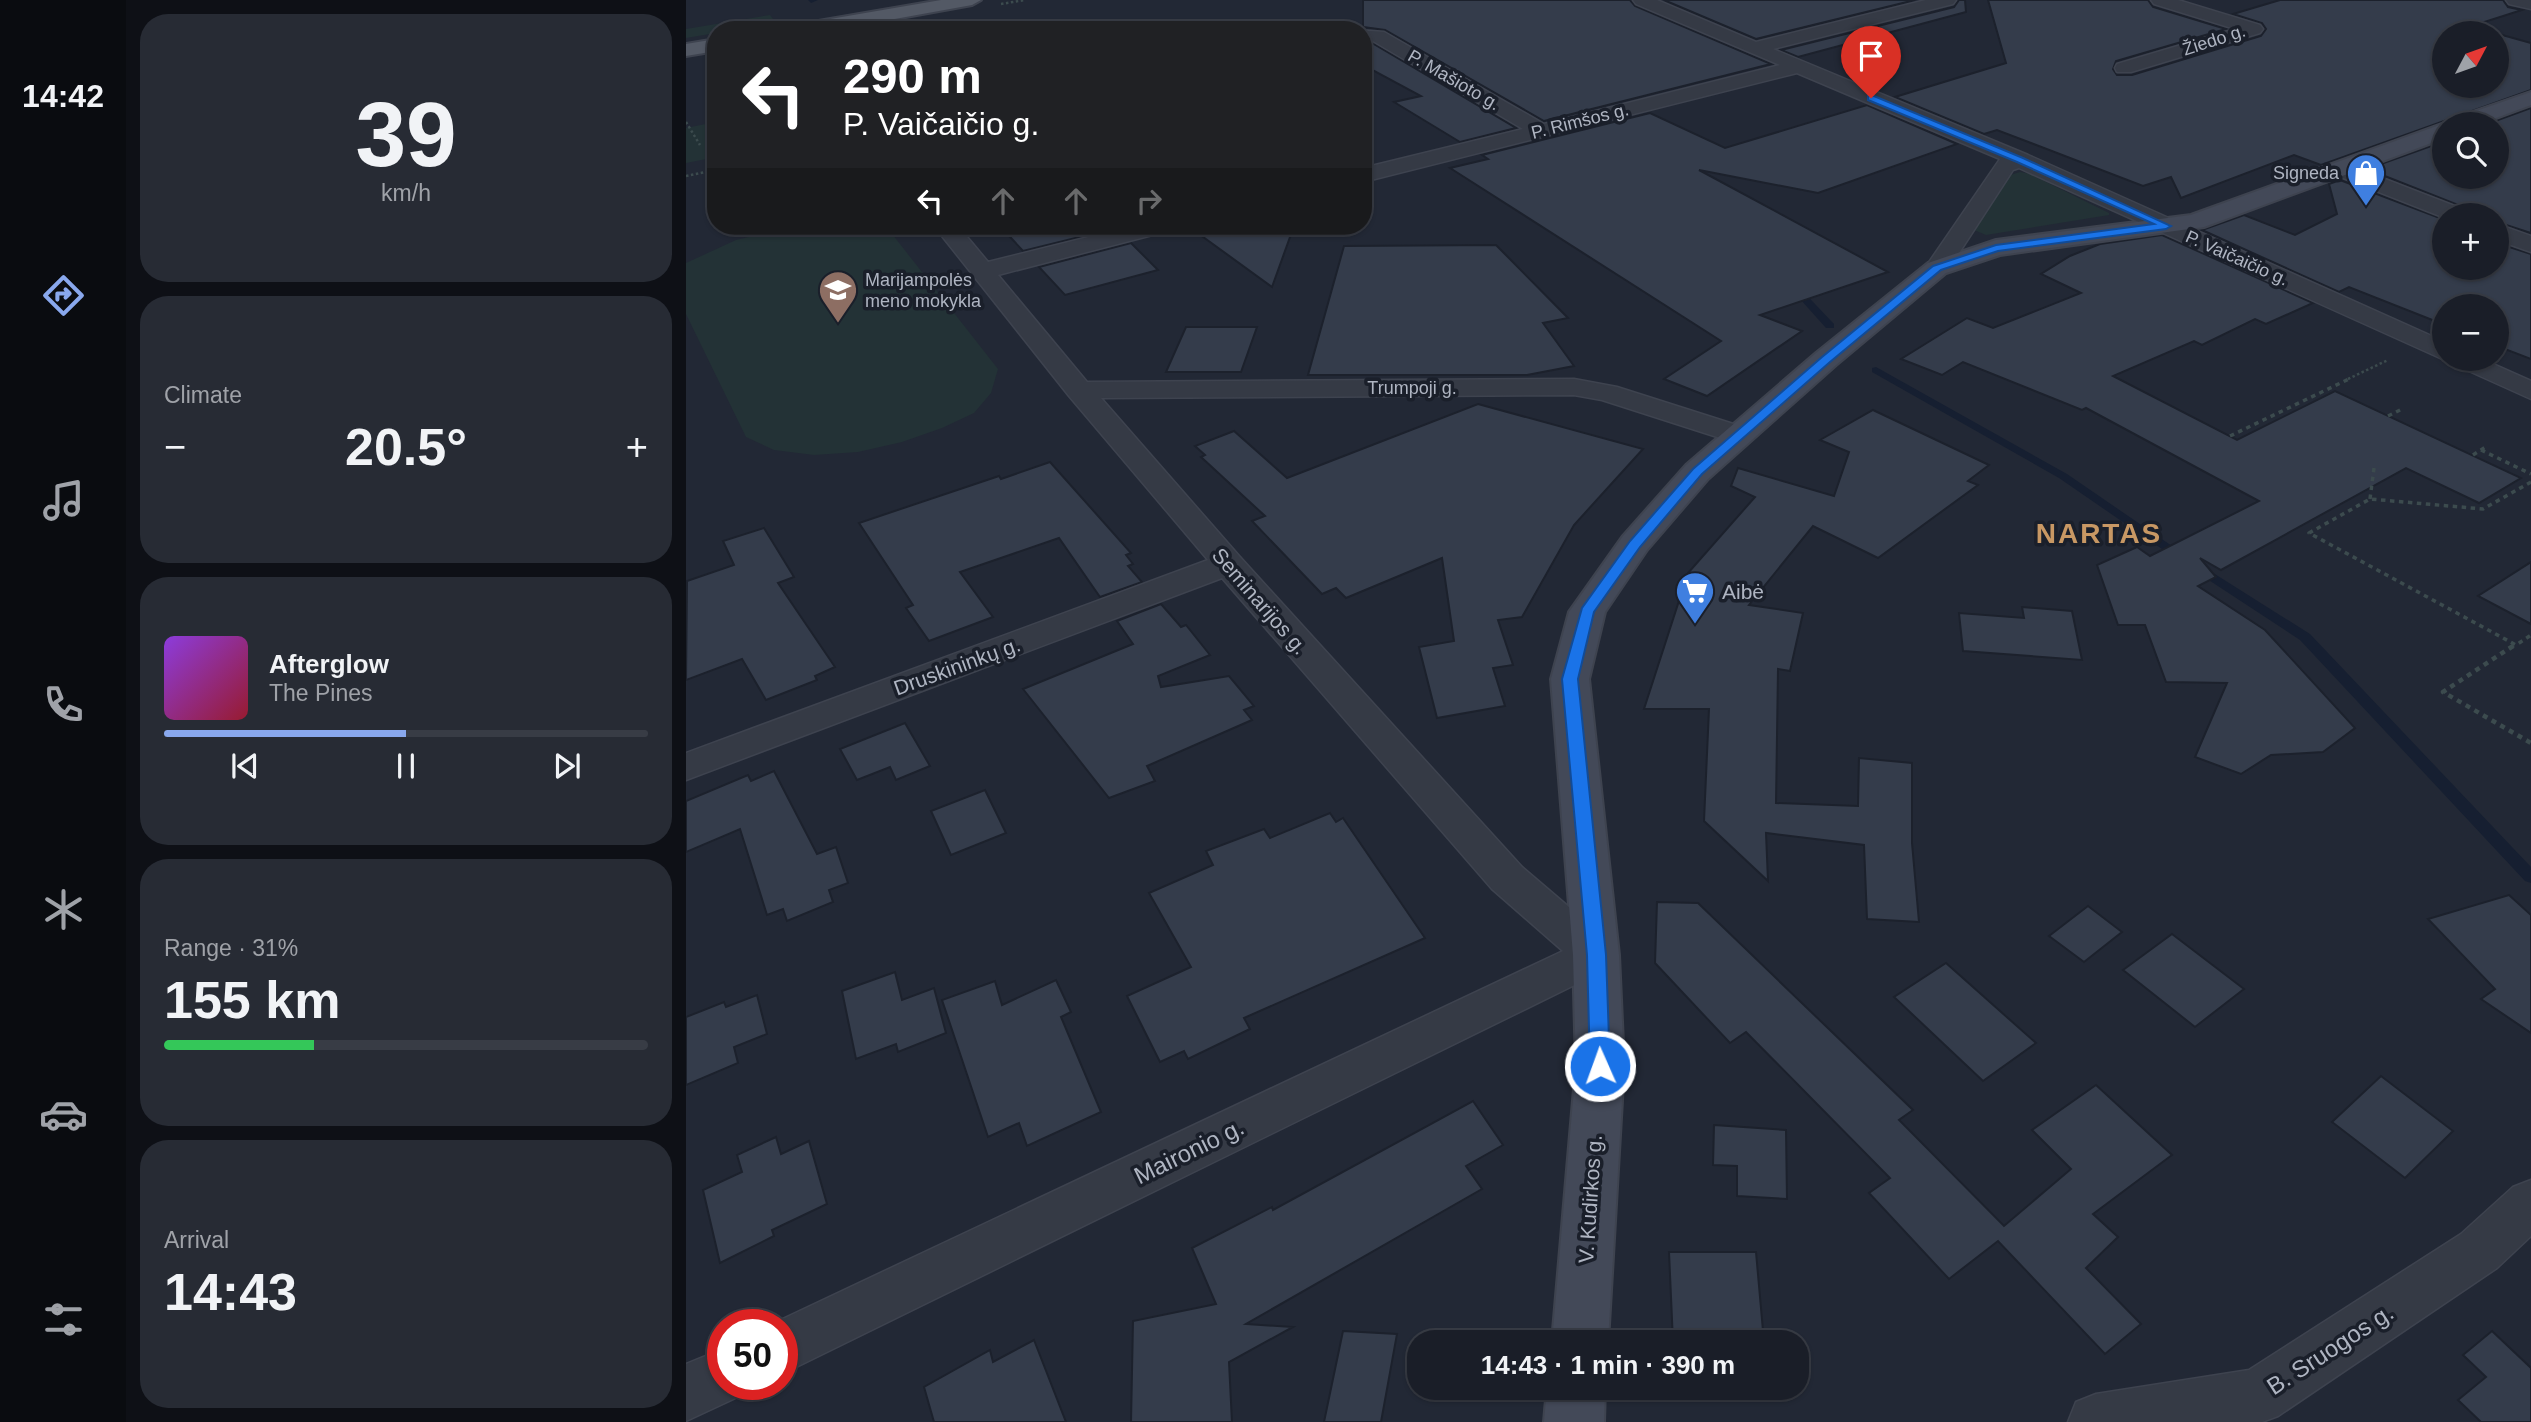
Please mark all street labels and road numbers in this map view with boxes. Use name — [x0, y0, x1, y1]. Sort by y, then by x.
street label: Žiedo g. — [2180, 20, 2248, 60]
street label: P. Mašioto g. — [1405, 46, 1503, 114]
street label: P. Rimšos g. — [1529, 99, 1631, 143]
street label: P. Vaičaičio g. — [2183, 226, 2291, 290]
street label: Trumpoji g. — [1367, 378, 1457, 398]
street label: Seminarijos g. — [1208, 543, 1312, 659]
street label: Druskininkų g. — [891, 632, 1023, 700]
street label: Maironio g. — [1130, 1113, 1248, 1189]
street label: V. Kudirkos g. — [1574, 1134, 1606, 1264]
street label: B. Sruogos g. — [2262, 1298, 2398, 1400]

